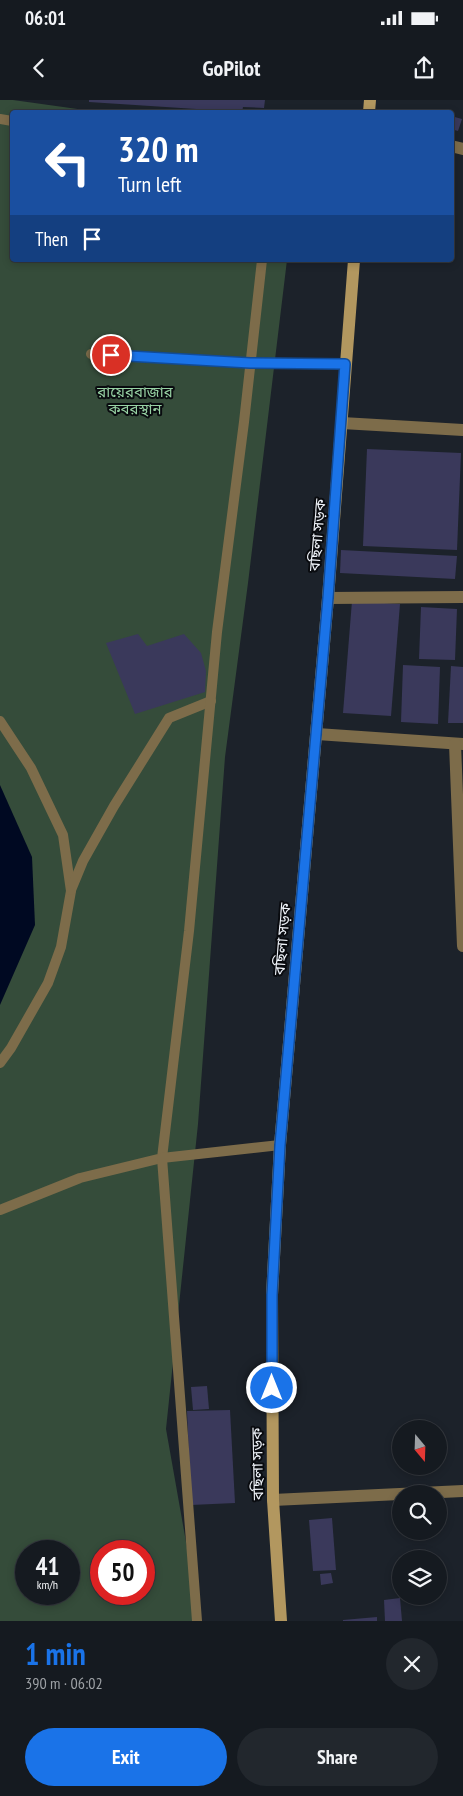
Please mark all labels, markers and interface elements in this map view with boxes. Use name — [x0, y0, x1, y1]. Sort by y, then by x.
text: 06:01 — [25, 6, 66, 30]
icon: back — [25, 54, 53, 82]
text: GoPilot — [203, 54, 260, 82]
icon: share — [410, 54, 438, 82]
text: 320 m — [118, 126, 199, 172]
icon: left — [35, 130, 100, 195]
text: Turn left — [118, 170, 182, 198]
icon: arrive — [78, 225, 106, 253]
text: Then — [35, 227, 68, 251]
pin — [90, 334, 132, 376]
icon: arrive — [97, 341, 125, 369]
park label: রায়েরবাজার কবরস্থান — [96, 382, 174, 418]
street label: বছিলা সড়ক — [304, 497, 330, 573]
street label: বছিলা সড়ক — [269, 901, 295, 977]
position arrow — [245, 1361, 297, 1413]
north arrow — [392, 1420, 448, 1475]
map controls — [392, 1420, 447, 1605]
street label: বছিলা সড়ক — [247, 1427, 267, 1501]
button: search — [392, 1485, 447, 1540]
speed limit sign: 50 — [90, 1540, 155, 1605]
text: 41 — [36, 1550, 59, 1582]
button: layers — [392, 1550, 447, 1605]
text: km/h — [37, 1577, 58, 1592]
text: 1 min — [25, 1634, 86, 1673]
button: close — [386, 1638, 438, 1690]
text: 390 m · 06:02 — [25, 1673, 103, 1693]
button: Exit — [25, 1728, 227, 1786]
button: Share — [237, 1728, 438, 1786]

